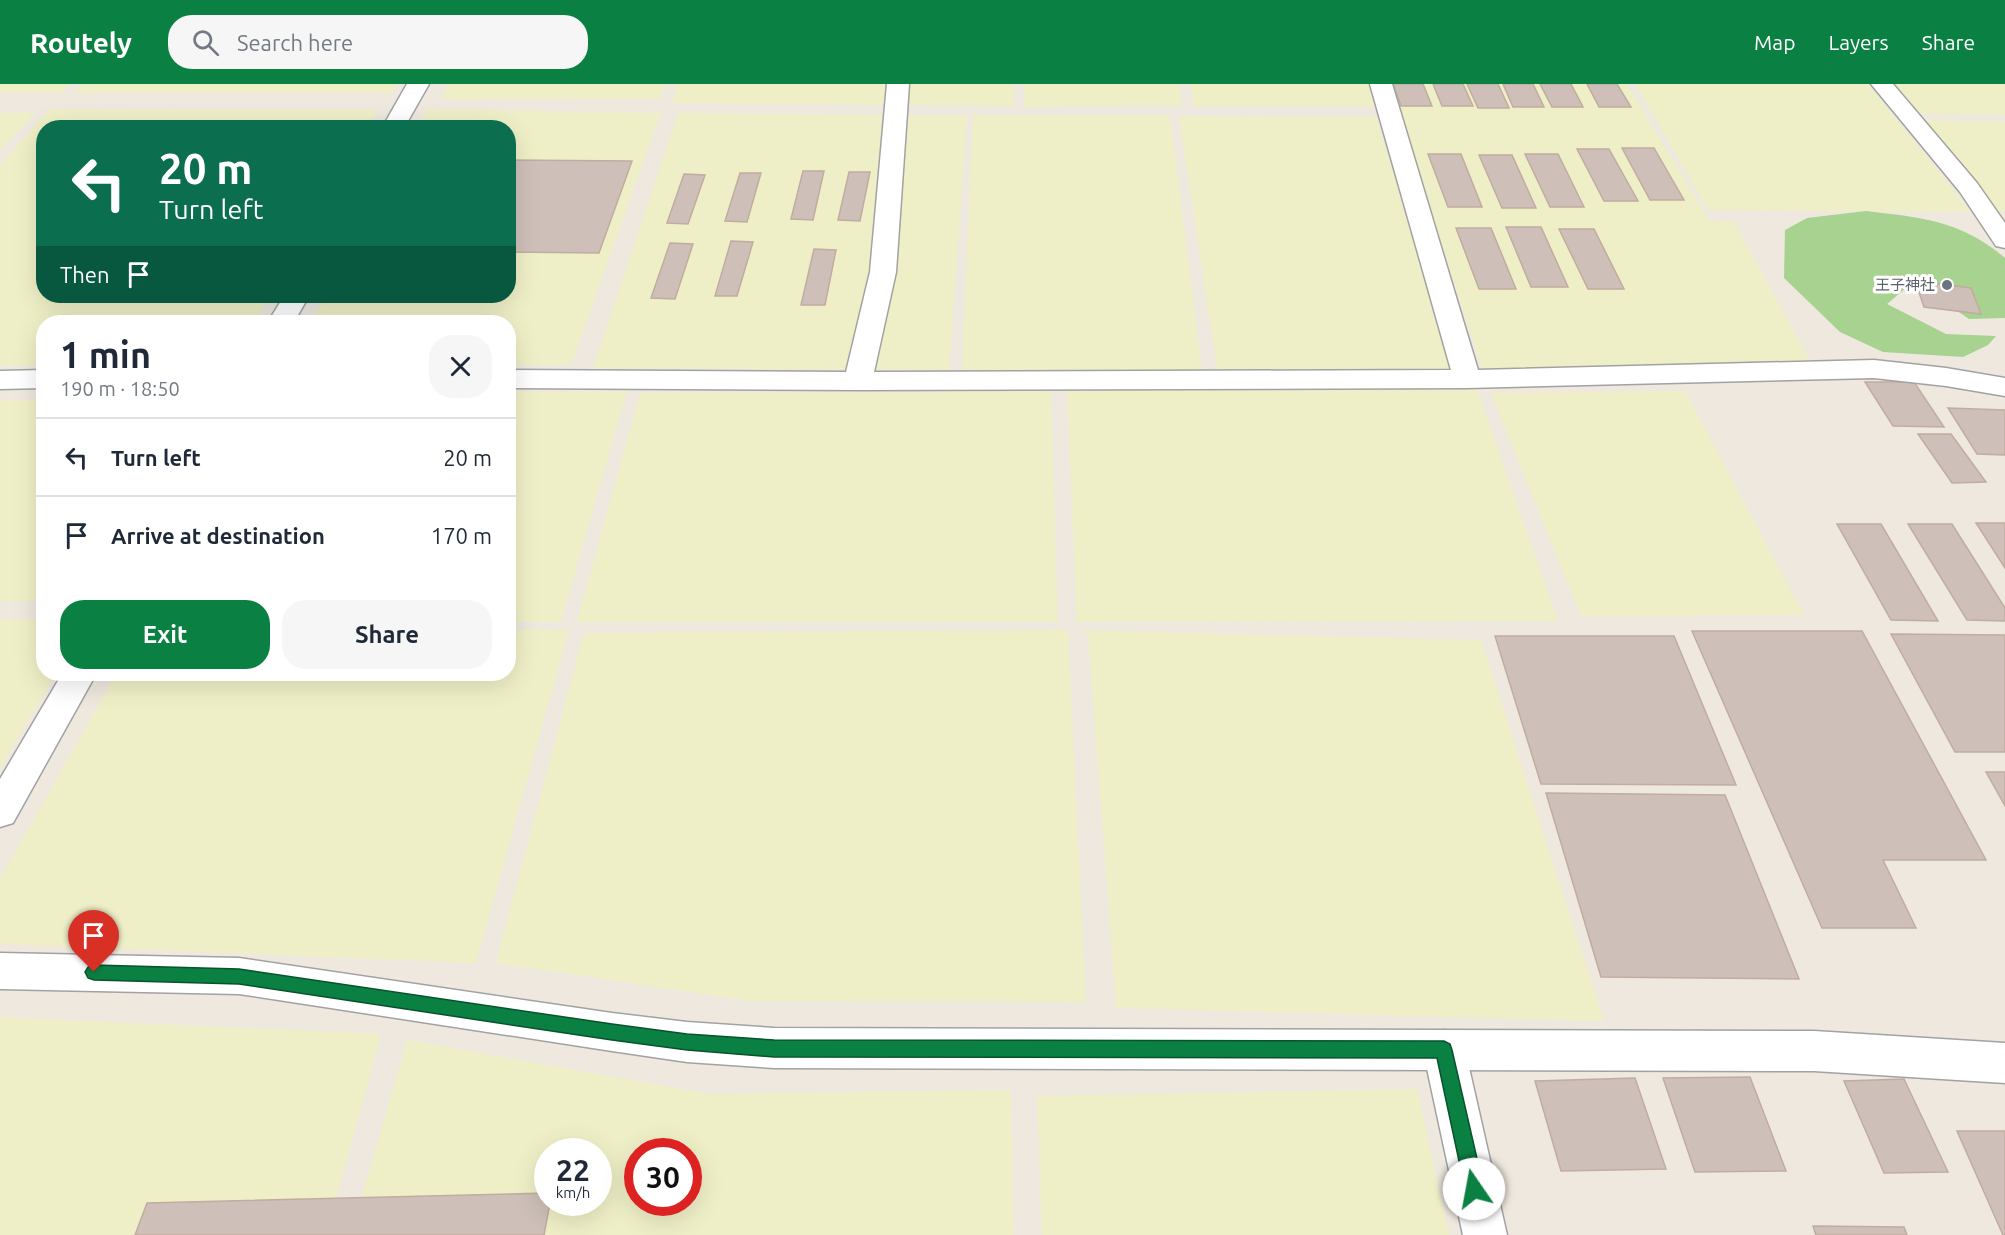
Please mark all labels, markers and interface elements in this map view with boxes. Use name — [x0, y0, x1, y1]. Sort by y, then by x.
search box — [168, 15, 588, 69]
icon: search — [189, 26, 222, 59]
text: Routely — [30, 27, 132, 58]
text: Search here — [237, 30, 353, 55]
text: Map — [1754, 30, 1795, 54]
text: Layers — [1828, 30, 1889, 54]
text: Share — [1922, 30, 1975, 54]
icon: left — [60, 144, 138, 222]
text: 20 m — [159, 145, 253, 192]
text: Turn left — [159, 194, 263, 224]
icon: arrive — [122, 258, 155, 291]
text: Then — [60, 262, 110, 287]
place label: 王子神社 — [1875, 276, 1935, 293]
marker: 王子神社 — [1940, 278, 1954, 292]
text: 1 min — [60, 334, 151, 375]
button: close — [429, 335, 492, 398]
text: 190 m · 18:50 — [60, 377, 180, 400]
icon: left — [60, 441, 93, 474]
text: Turn left — [111, 445, 201, 470]
text: 20 m — [443, 445, 492, 470]
icon: arrive — [60, 519, 93, 552]
text: Arrive at destination — [111, 523, 325, 548]
text: 170 m — [431, 523, 492, 548]
button: Exit — [60, 600, 270, 669]
button: Share — [282, 600, 492, 669]
pin — [68, 910, 119, 972]
icon: arrive — [77, 919, 110, 952]
speed limit sign: 30 — [624, 1138, 702, 1216]
text: 22 — [556, 1153, 590, 1187]
position arrow — [1442, 1157, 1506, 1221]
text: km/h — [556, 1184, 590, 1201]

